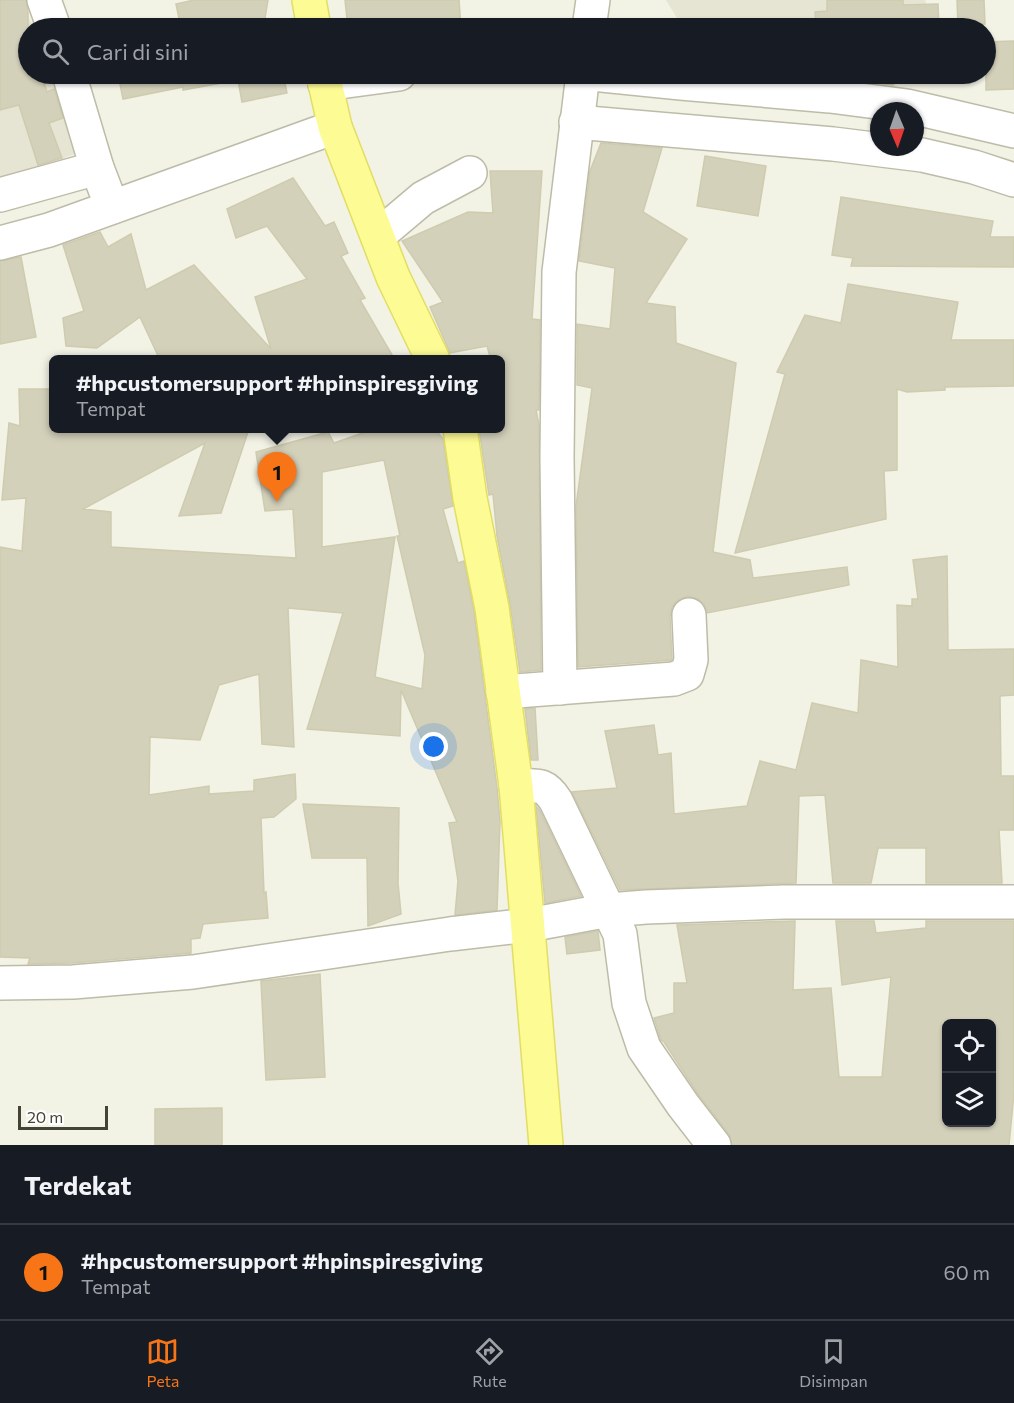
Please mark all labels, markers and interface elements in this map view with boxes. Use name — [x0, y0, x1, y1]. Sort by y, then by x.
search box — [18, 18, 996, 84]
icon: search — [39, 35, 72, 68]
text: Cari di sini — [87, 38, 189, 65]
north arrow — [870, 102, 924, 156]
popup — [49, 355, 505, 433]
text: #hpcustomersupport #hpinspiresgiving — [76, 369, 478, 396]
text: Tempat — [76, 396, 146, 420]
pin: 1 — [258, 452, 296, 502]
your location — [419, 732, 448, 761]
map controls — [942, 1019, 996, 1127]
button: locate — [942, 1019, 996, 1073]
button: layers — [942, 1073, 996, 1127]
scale bar — [18, 1103, 108, 1130]
text: 20 m — [27, 1107, 63, 1126]
text: Terdekat — [24, 1169, 131, 1200]
text: #hpcustomersupport #hpinspiresgiving — [81, 1247, 483, 1274]
text: 1 — [39, 1260, 48, 1284]
text: 60 m — [944, 1260, 990, 1284]
text: Tempat — [81, 1274, 151, 1298]
tab: Peta — [146, 1335, 179, 1390]
tab: Rute — [472, 1335, 507, 1390]
tab: Disimpan — [799, 1335, 868, 1390]

